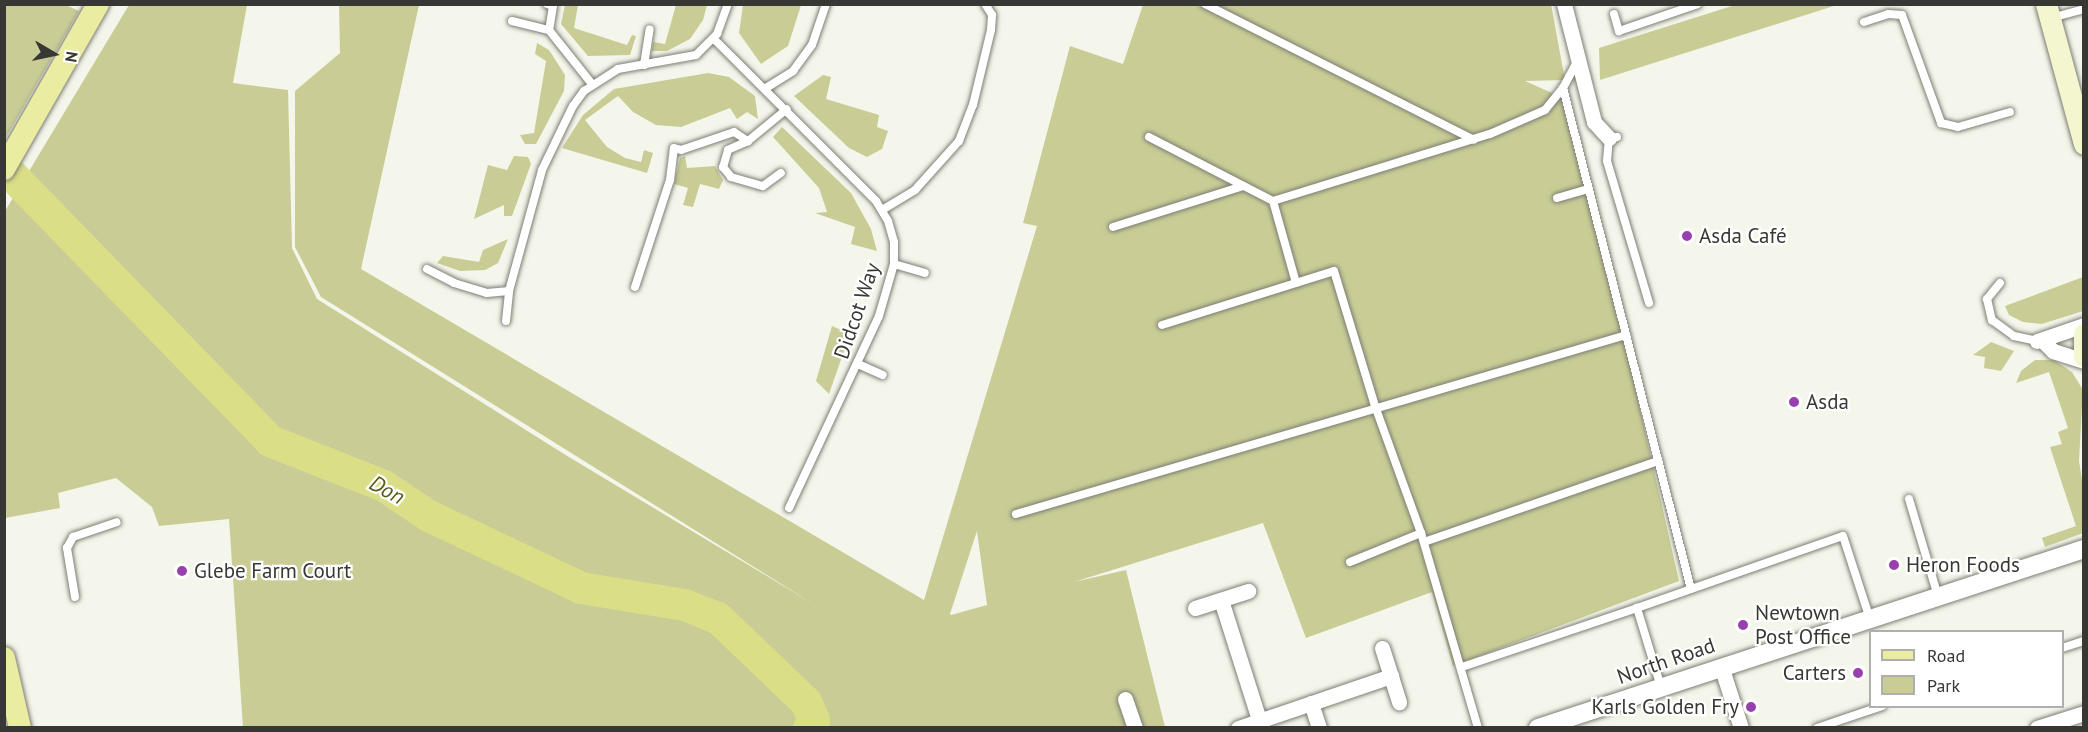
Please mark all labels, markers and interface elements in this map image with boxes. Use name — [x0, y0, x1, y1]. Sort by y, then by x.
north arrow — [24, 24, 84, 84]
text: N — [61, 50, 82, 64]
place label: Asda Café — [1699, 223, 1787, 249]
marker: Asda Café — [1680, 229, 1694, 243]
street label: Didcot Way — [829, 259, 885, 363]
place label: Asda — [1806, 389, 1849, 415]
marker: Asda — [1787, 395, 1801, 409]
water label: Don — [365, 470, 409, 510]
place label: Heron Foods — [1906, 552, 2020, 578]
place label: Glebe Farm Court — [194, 558, 351, 584]
marker: Heron Foods — [1887, 558, 1901, 572]
marker: Glebe Farm Court — [175, 564, 189, 578]
place label: Newtown Post Office — [1755, 600, 1851, 650]
marker: Newtown Post Office — [1736, 618, 1750, 632]
legend — [1869, 630, 2064, 708]
street label: North Road — [1614, 633, 1718, 689]
text: Road — [1927, 644, 1965, 667]
place label: Carters — [1783, 660, 1846, 686]
marker: Carters — [1851, 666, 1865, 680]
text: Park — [1927, 674, 1960, 697]
place label: Karls Golden Fry — [1592, 694, 1739, 720]
marker: Karls Golden Fry — [1744, 700, 1758, 714]

